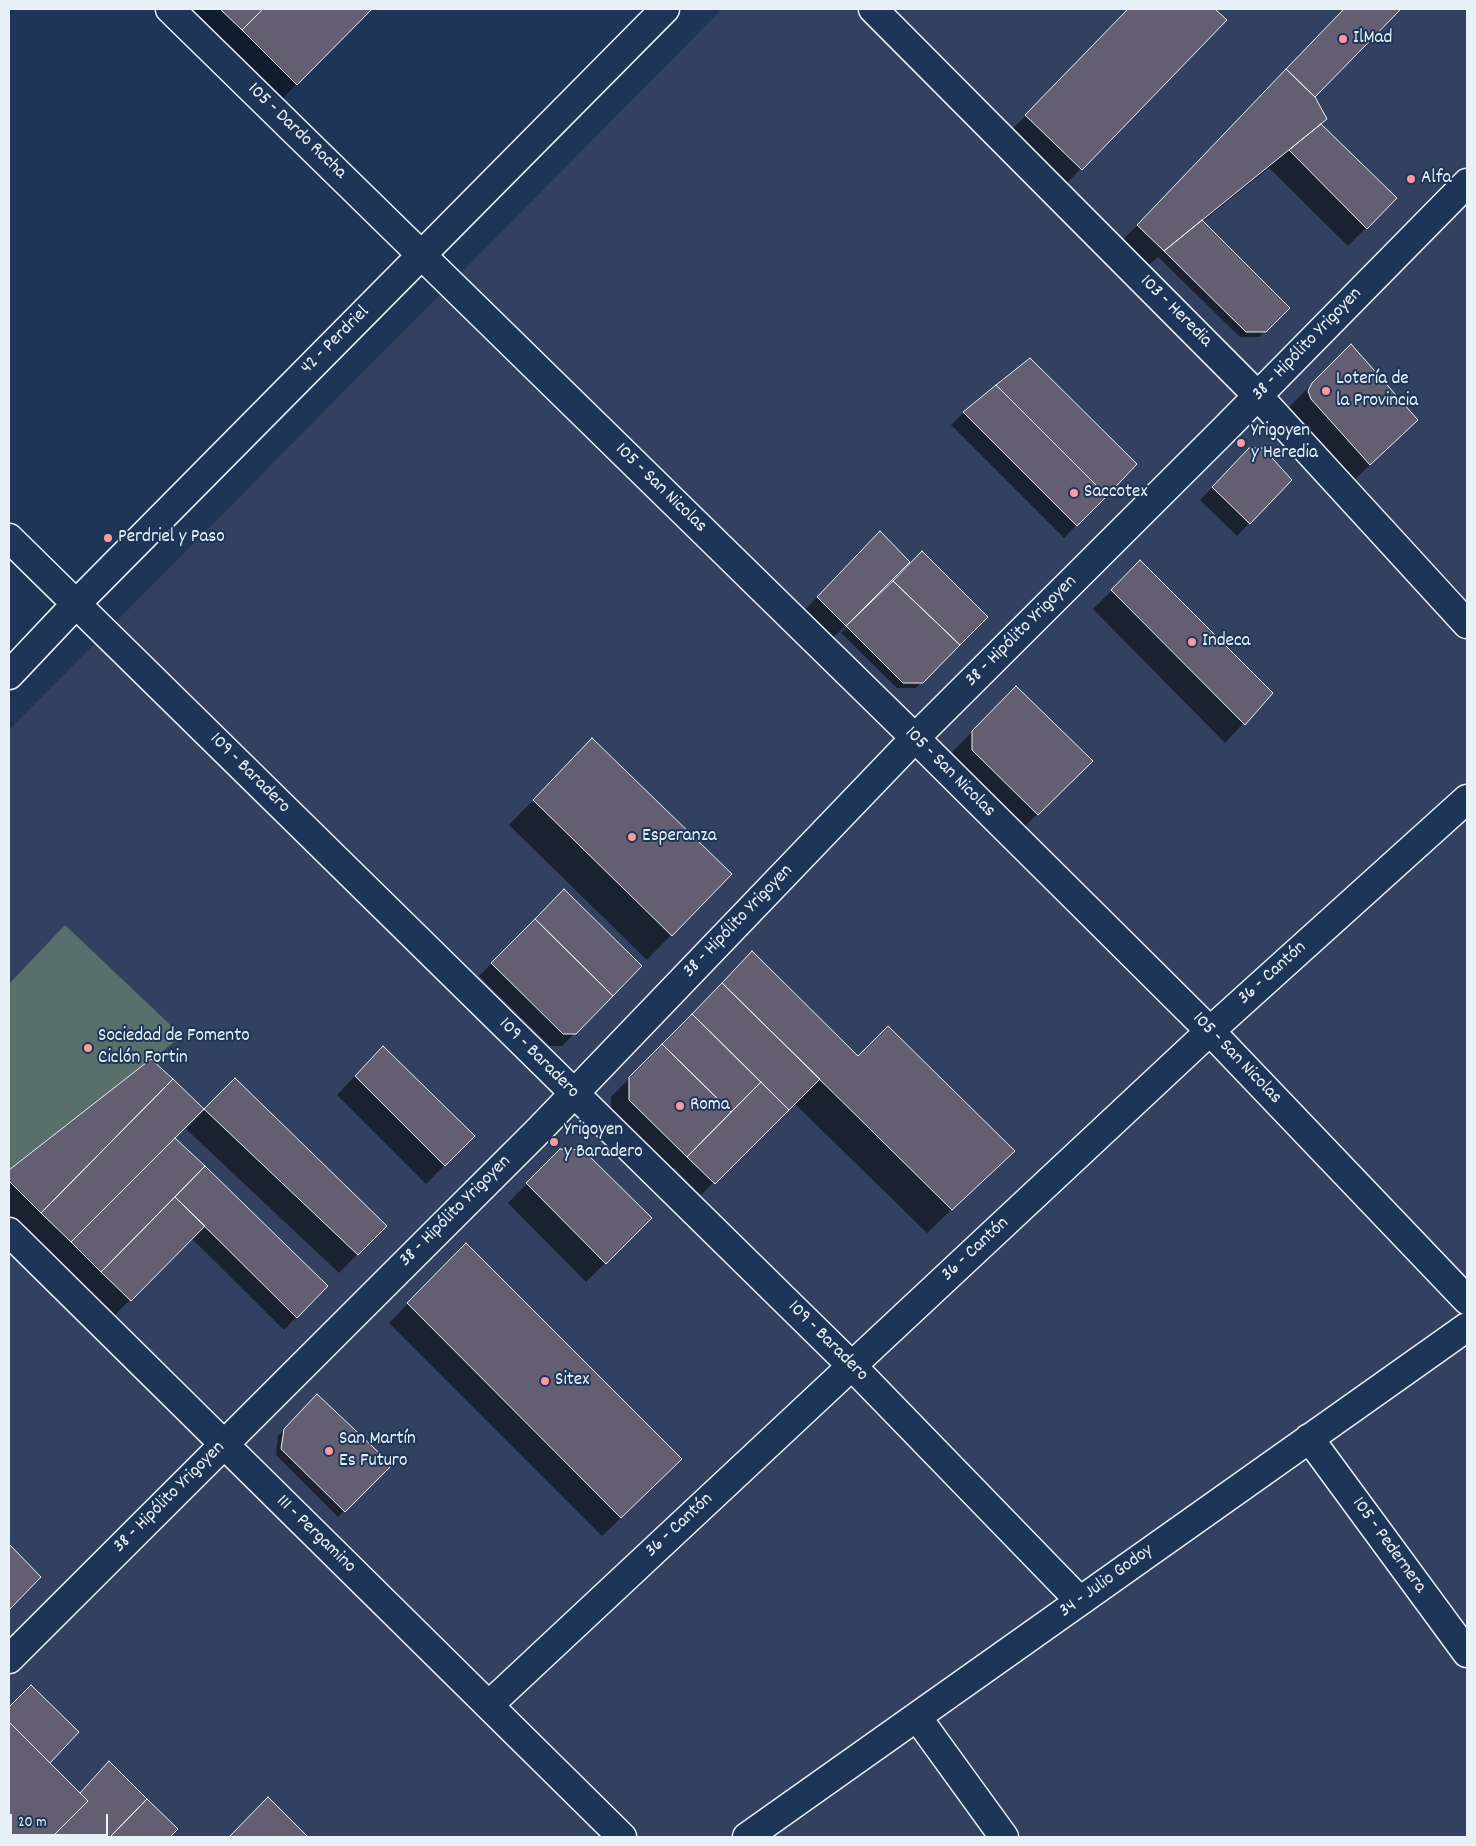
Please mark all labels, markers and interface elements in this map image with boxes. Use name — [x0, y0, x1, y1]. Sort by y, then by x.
place label: IlMad — [1353, 28, 1392, 50]
marker: IlMad — [1337, 33, 1349, 45]
street label: 105 - Dardo Rocha — [242, 79, 350, 185]
place label: Alfa — [1421, 168, 1451, 190]
marker: Alfa — [1405, 173, 1417, 185]
street label: 103 - Heredia — [1134, 271, 1216, 353]
street label: 38 - Hipólito Yrigoyen — [1248, 284, 1368, 406]
street label: 42 - Perdriel — [297, 302, 375, 380]
place label: Lotería de la Provincia — [1336, 369, 1418, 413]
marker: Lotería de la Provincia — [1320, 385, 1332, 397]
place label: Yrigoyen y Heredia — [1251, 421, 1318, 465]
marker: Yrigoyen y Heredia — [1235, 437, 1247, 449]
street label: 105 - San Nicolas — [609, 439, 711, 539]
place label: Saccotex — [1084, 482, 1147, 504]
marker: Saccotex — [1068, 487, 1080, 499]
place label: Perdriel y Paso — [118, 527, 225, 549]
marker: Perdriel y Paso — [102, 532, 114, 544]
street label: 38 - Hipólito Yrigoyen — [961, 571, 1083, 693]
place label: Indeca — [1202, 631, 1250, 653]
marker: Indeca — [1186, 636, 1198, 648]
street label: 105 - San Nicolas — [899, 723, 999, 823]
street label: 109 - Baradero — [204, 729, 294, 819]
place label: Esperanza — [642, 826, 717, 848]
marker: Esperanza — [626, 831, 638, 843]
street label: 38 - Hipólito Yrigoyen — [679, 861, 799, 983]
street label: 36 - Cantón — [1234, 937, 1312, 1011]
street label: 105 - San Nicolas — [1186, 1008, 1286, 1110]
street label: 109 - Baradero — [493, 1014, 583, 1104]
place label: Sociedad de Fomento Ciclón Fortin — [98, 1026, 250, 1070]
marker: Sociedad de Fomento Ciclón Fortin — [82, 1042, 94, 1054]
place label: Roma — [690, 1095, 730, 1117]
marker: Roma — [674, 1100, 686, 1112]
place label: Yrigoyen y Baradero — [564, 1120, 643, 1164]
marker: Yrigoyen y Baradero — [548, 1136, 560, 1148]
street label: 38 - Hipólito Yrigoyen — [395, 1151, 517, 1273]
street label: 36 - Cantón — [937, 1213, 1015, 1287]
street label: 109 - Baradero — [782, 1297, 872, 1387]
place label: Sitex — [555, 1370, 589, 1392]
marker: Sitex — [539, 1375, 551, 1387]
place label: San Martín Es Futuro — [339, 1429, 416, 1473]
street label: 38 - Hipólito Yrigoyen — [109, 1437, 231, 1559]
marker: San Martín Es Futuro — [323, 1445, 335, 1457]
street label: 36 - Cantón — [641, 1489, 719, 1563]
street label: 111 - Pergamino — [270, 1491, 360, 1579]
street label: 105 - Pedernera — [1346, 1494, 1430, 1598]
street label: 34 - Julio Godoy — [1056, 1540, 1158, 1624]
scale bar — [12, 1804, 110, 1836]
text: 20 m — [18, 1812, 46, 1834]

